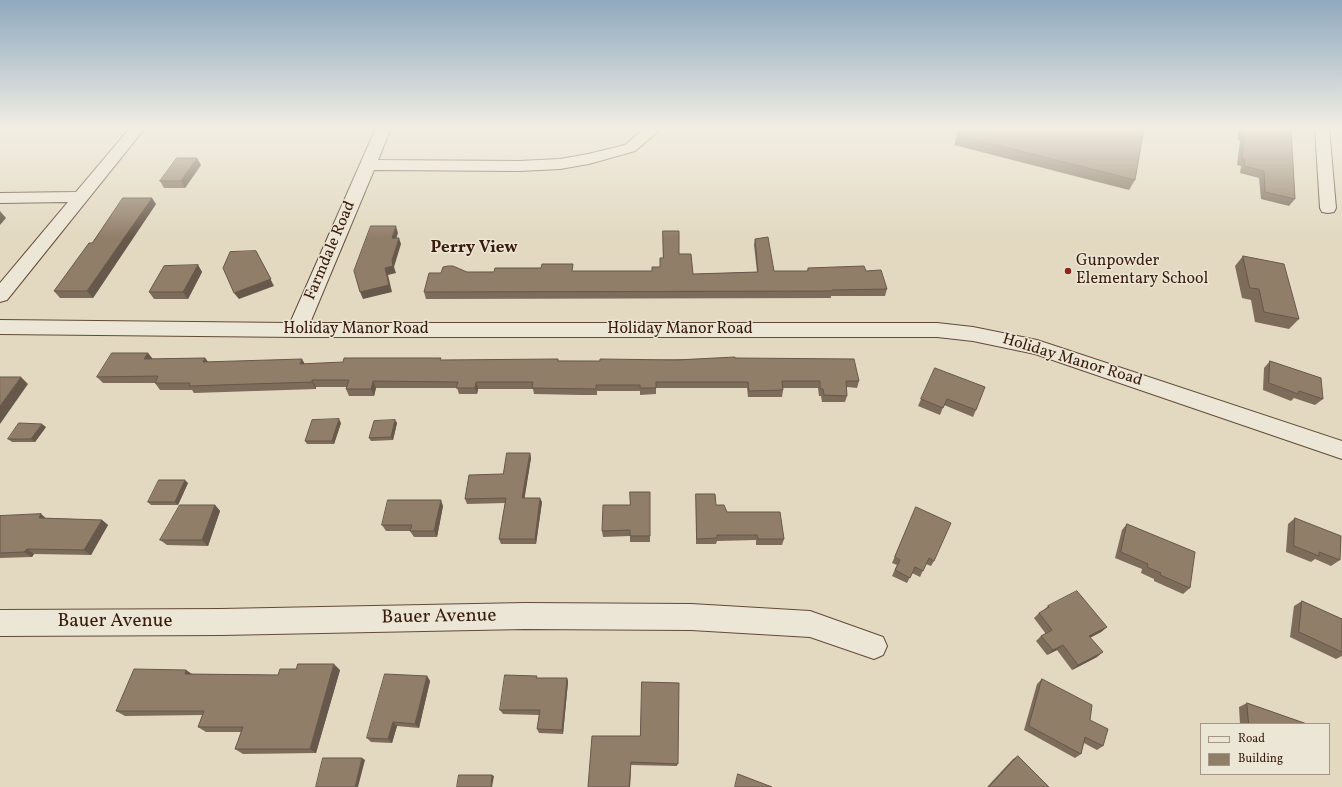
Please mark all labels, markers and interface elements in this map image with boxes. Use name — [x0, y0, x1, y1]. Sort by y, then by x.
street label: Farmdale Road — [302, 199, 360, 303]
district label: Perry View — [431, 239, 517, 259]
place label: Gunpowder Elementary School — [1076, 252, 1208, 290]
marker: Gunpowder Elementary School — [1063, 266, 1073, 276]
street label: Holiday Manor Road — [283, 320, 429, 340]
street label: Holiday Manor Road — [607, 320, 753, 340]
street label: Holiday Manor Road — [1000, 331, 1144, 391]
street label: Bauer Avenue — [381, 606, 497, 630]
street label: Bauer Avenue — [58, 612, 172, 634]
legend — [1200, 723, 1330, 775]
text: Road — [1238, 731, 1265, 747]
text: Building — [1238, 751, 1283, 767]

